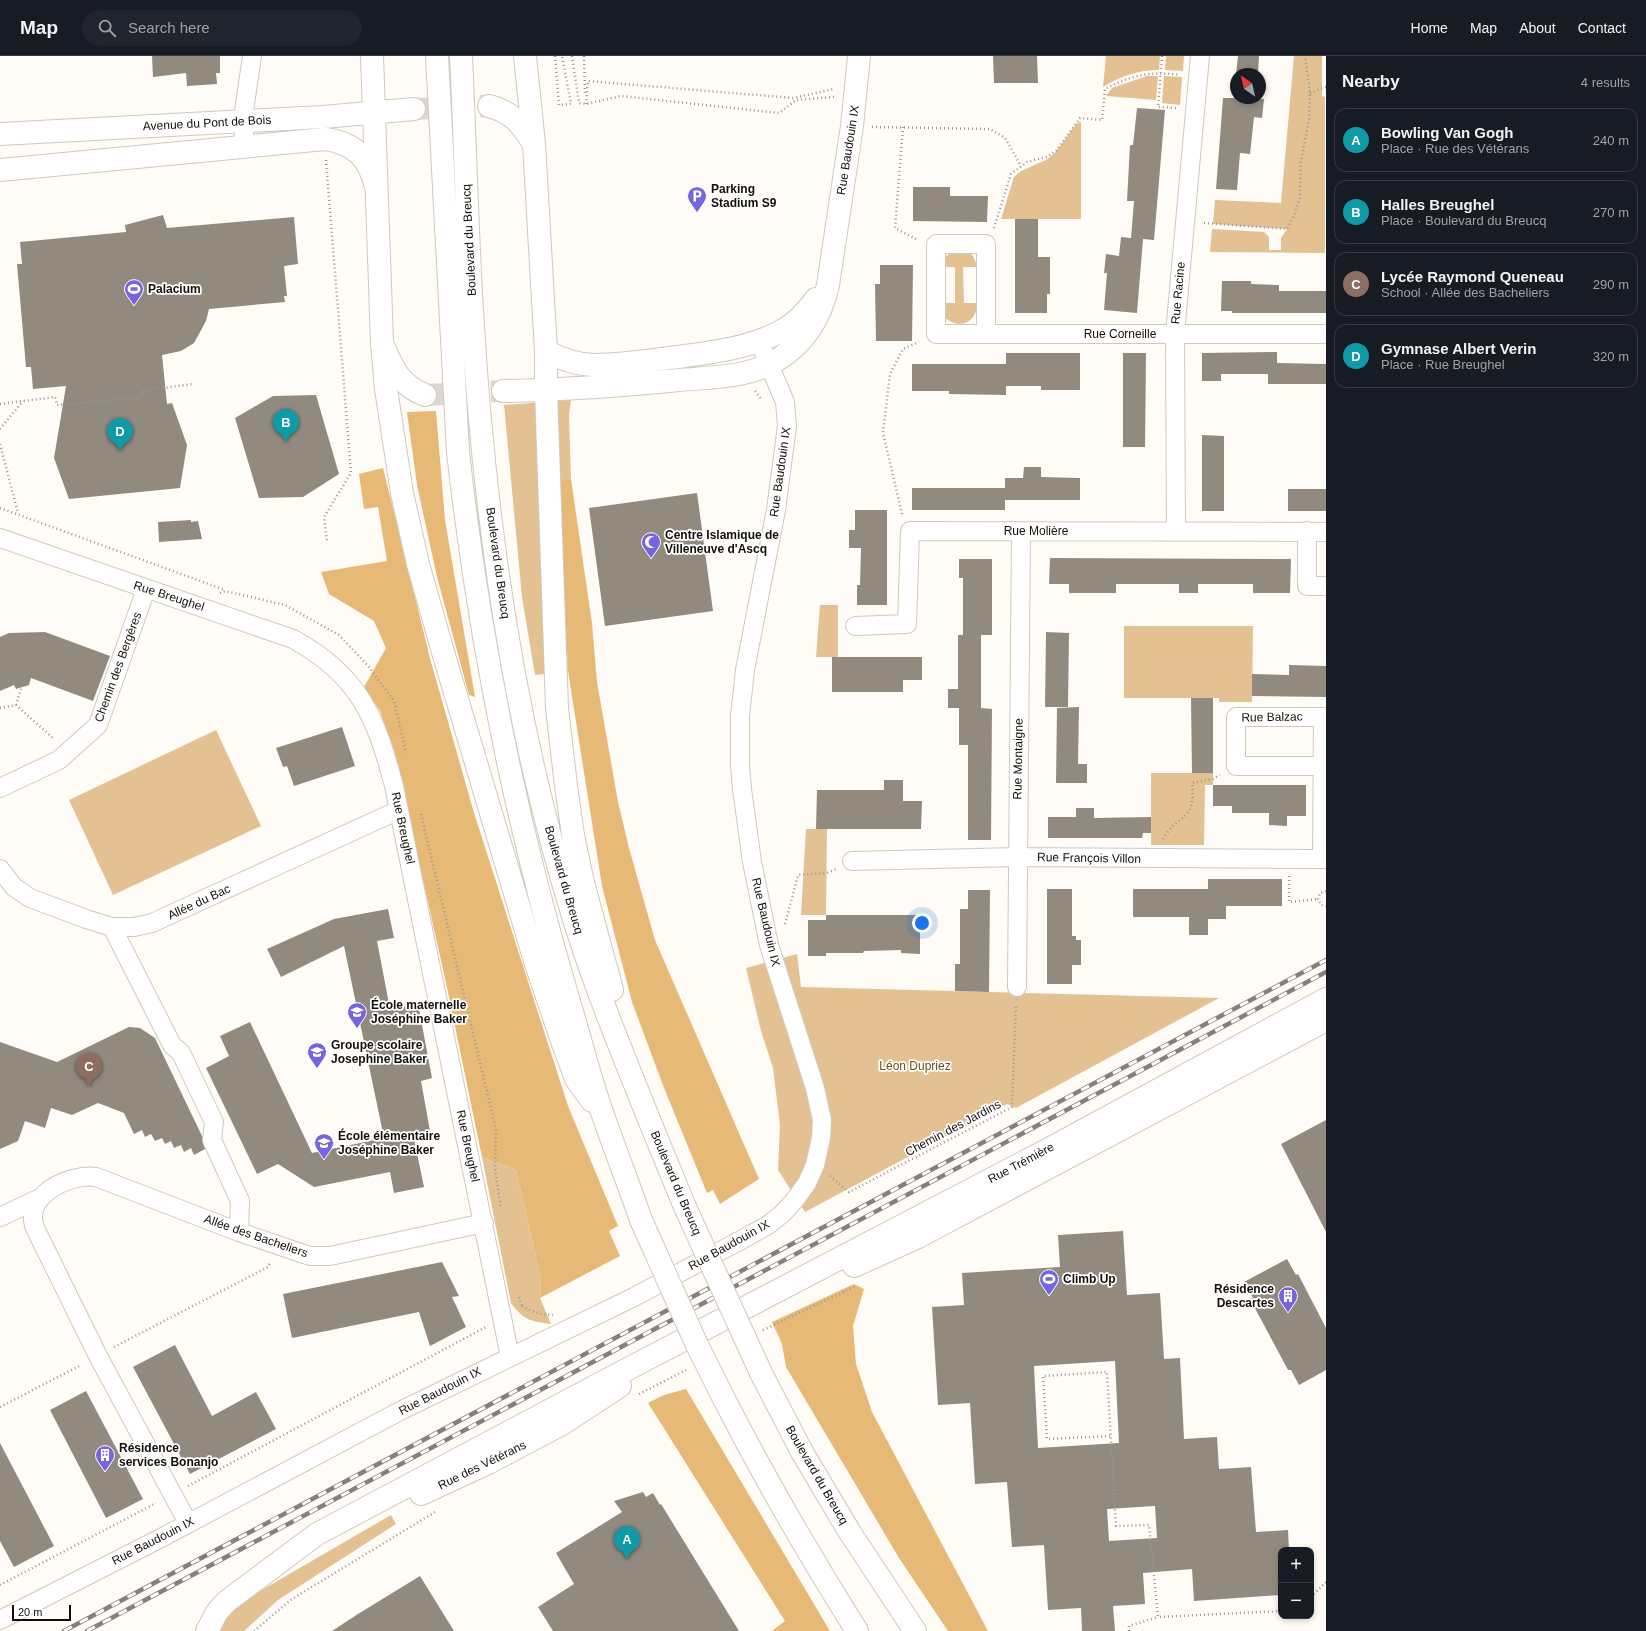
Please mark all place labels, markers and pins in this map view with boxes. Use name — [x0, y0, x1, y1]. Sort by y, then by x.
place label: Parking Stadium S9 — [711, 182, 777, 210]
parking icon: Parking Stadium S9 — [686, 185, 708, 213]
sports icon: Palacium — [123, 278, 145, 306]
place label: Palacium — [148, 282, 201, 296]
pin: B — [273, 409, 299, 442]
pin: D — [107, 418, 133, 451]
place label: Centre Islamique de Villeneuve d'Ascq — [665, 528, 779, 556]
mosque icon: Centre Islamique de Villeneuve d'Ascq — [640, 531, 662, 559]
place label: École maternelle Joséphine Baker — [371, 997, 467, 1026]
school or university icon: École maternelle Joséphine Baker — [346, 1001, 368, 1029]
place label: Groupe scolaire Josephine Baker — [331, 1038, 427, 1066]
school or university icon: Groupe scolaire Josephine Baker — [306, 1041, 328, 1069]
pin: C — [76, 1053, 102, 1086]
place label: École élémentaire Joséphine Baker — [338, 1128, 440, 1157]
school or university icon: École élémentaire Joséphine Baker — [313, 1132, 335, 1160]
sports icon: Climb Up — [1038, 1268, 1060, 1296]
place label: Climb Up — [1063, 1272, 1116, 1286]
place label: Résidence Descartes — [1214, 1282, 1274, 1310]
building icon: Résidence Descartes — [1277, 1285, 1299, 1313]
place label: Résidence services Bonanjo — [119, 1441, 218, 1469]
building icon: Résidence services Bonanjo — [94, 1444, 116, 1472]
pin: A — [614, 1526, 640, 1559]

